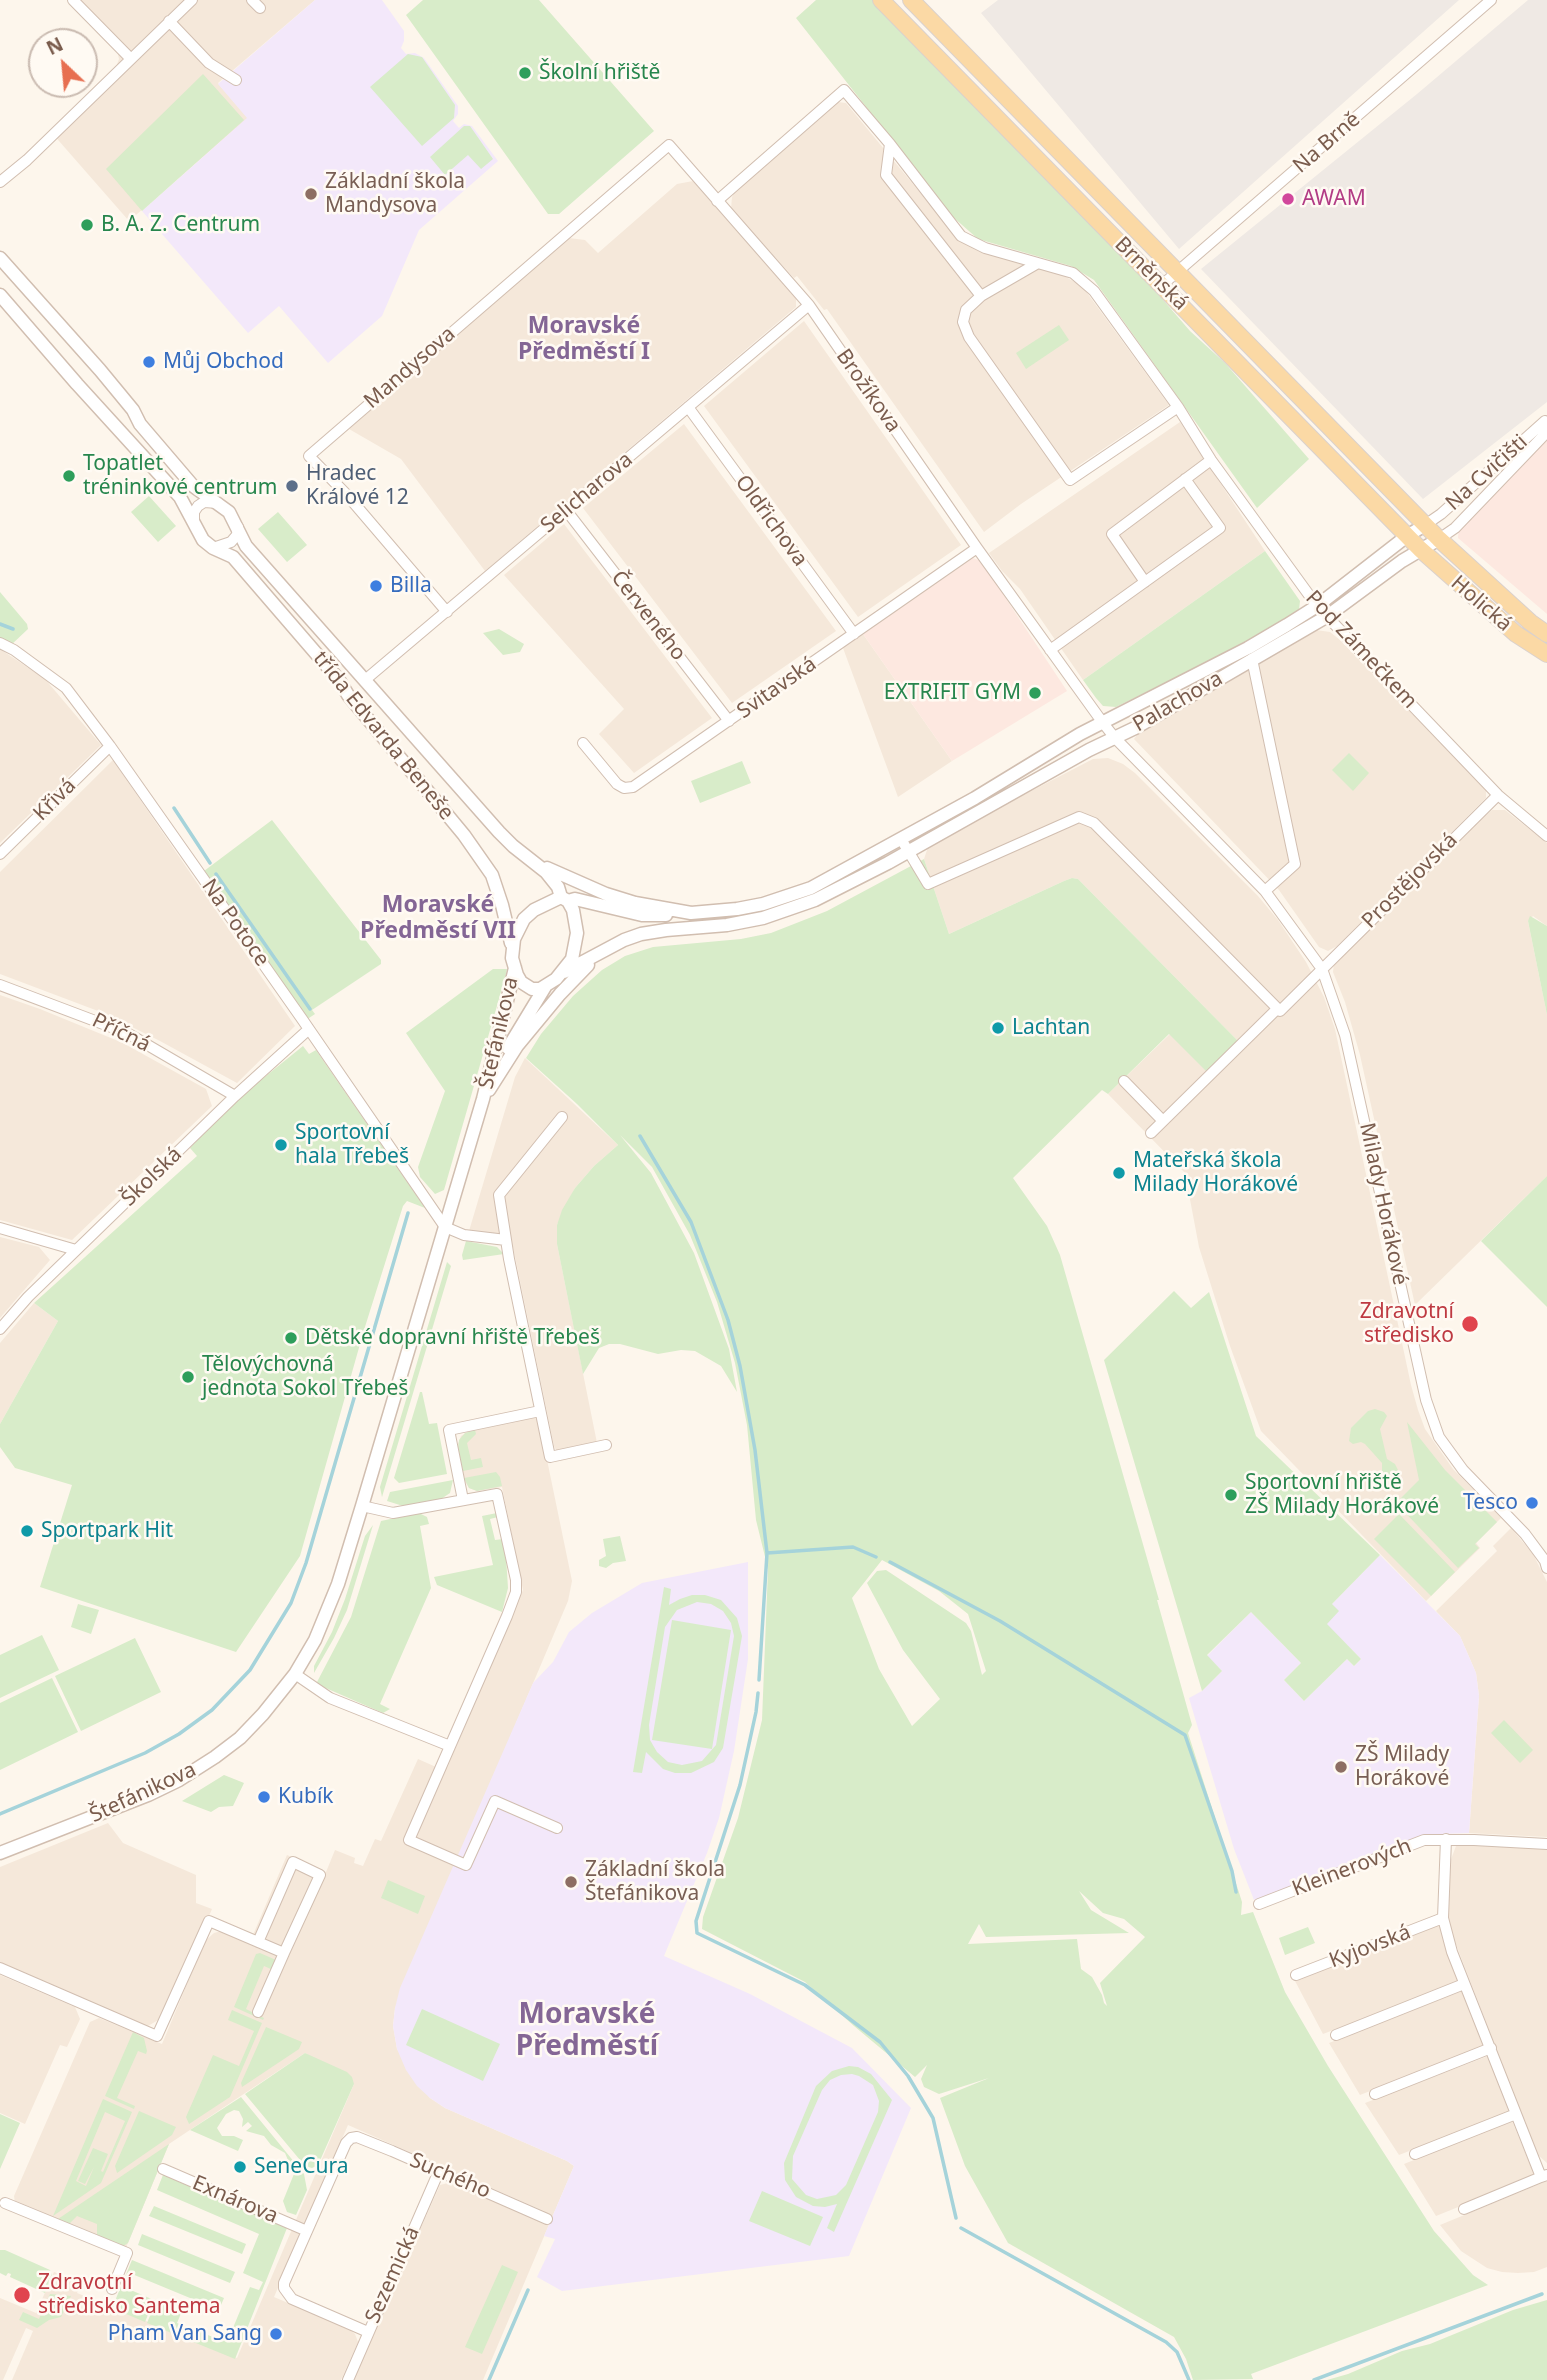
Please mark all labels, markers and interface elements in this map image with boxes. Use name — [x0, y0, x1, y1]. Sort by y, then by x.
north arrow — [28, 28, 98, 98]
text: N — [42, 31, 67, 61]
place label: Školní hřiště — [539, 60, 660, 86]
marker: Školní hřiště — [517, 65, 533, 81]
street label: Na Brně — [1288, 107, 1366, 179]
place label: Základní škola Mandysova — [325, 169, 465, 219]
marker: Základní škola Mandysova — [303, 186, 319, 202]
place label: AWAM — [1302, 186, 1366, 212]
marker: AWAM — [1280, 191, 1296, 207]
place label: B. A. Z. Centrum — [101, 212, 260, 238]
marker: B. A. Z. Centrum — [79, 217, 95, 233]
street label: Brněnská — [1109, 232, 1193, 316]
district label: Moravské Předměstí I — [518, 312, 650, 366]
street label: Mandysova — [359, 322, 461, 414]
street label: Brožíkova — [830, 345, 906, 437]
place label: Můj Obchod — [163, 349, 284, 375]
marker: Můj Obchod — [141, 354, 157, 370]
street label: Na Cvičišti — [1441, 430, 1533, 516]
street label: Selicharova — [536, 447, 638, 539]
place label: Topatlet tréninkové centrum — [83, 451, 277, 501]
place label: Hradec Králové 12 — [306, 461, 409, 511]
marker: Topatlet tréninkové centrum — [61, 468, 77, 484]
street label: Oldřichova — [729, 470, 813, 572]
marker: Hradec Králové 12 — [284, 478, 300, 494]
street label: Červeného — [605, 566, 691, 666]
street label: Holická — [1445, 571, 1517, 637]
place label: Billa — [390, 573, 432, 599]
marker: Billa — [368, 578, 384, 594]
street label: Pod Zámečkem — [1300, 586, 1422, 714]
street label: třída Edvarda Beneše — [307, 647, 459, 825]
street label: Svitavská — [733, 652, 821, 724]
street label: Palachova — [1129, 666, 1227, 738]
place label: EXTRIFIT GYM — [884, 680, 1021, 706]
marker: EXTRIFIT GYM — [1027, 685, 1043, 701]
street label: Křivá — [29, 774, 81, 826]
street label: Prostějovská — [1357, 828, 1463, 934]
street label: Na Potoce — [196, 874, 274, 972]
district label: Moravské Předměstí VII — [360, 891, 516, 945]
street label: Štefánikova — [474, 974, 524, 1092]
street label: Příčná — [88, 1008, 154, 1058]
place label: Lachtan — [1012, 1015, 1090, 1041]
marker: Lachtan — [990, 1020, 1006, 1036]
place label: Sportovní hala Třebeš — [295, 1120, 409, 1170]
street label: Milady Horákové — [1354, 1121, 1412, 1287]
marker: Sportovní hala Třebeš — [273, 1137, 289, 1153]
street label: Školská — [117, 1142, 187, 1212]
place label: Mateřská škola Milady Horákové — [1133, 1148, 1298, 1198]
marker: Mateřská škola Milady Horákové — [1111, 1165, 1127, 1181]
place label: Zdravotní středisko — [1360, 1299, 1454, 1349]
marker: Zdravotní středisko — [1460, 1314, 1480, 1334]
place label: Dětské dopravní hřiště Třebeš — [305, 1325, 600, 1351]
marker: Dětské dopravní hřiště Třebeš — [283, 1330, 299, 1346]
place label: Tělovýchovná jednota Sokol Třebeš — [202, 1352, 408, 1402]
marker: Tělovýchovná jednota Sokol Třebeš — [180, 1369, 196, 1385]
place label: Sportovní hřiště ZŠ Milady Horákové — [1245, 1470, 1439, 1520]
marker: Sportovní hřiště ZŠ Milady Horákové — [1223, 1487, 1239, 1503]
place label: Tesco — [1463, 1490, 1518, 1516]
marker: Tesco — [1524, 1495, 1540, 1511]
place label: Sportpark Hit — [41, 1518, 173, 1544]
marker: Sportpark Hit — [19, 1523, 35, 1539]
place label: ZŠ Milady Horákové — [1355, 1742, 1449, 1792]
street label: Štefánikova — [86, 1757, 200, 1829]
marker: ZŠ Milady Horákové — [1333, 1759, 1349, 1775]
place label: Kubík — [278, 1784, 334, 1810]
marker: Kubík — [256, 1789, 272, 1805]
street label: Kleinerových — [1289, 1834, 1415, 1902]
place label: Základní škola Štefánikova — [585, 1857, 725, 1907]
marker: Základní škola Štefánikova — [563, 1874, 579, 1890]
street label: Kyjovská — [1326, 1920, 1414, 1974]
district label: Moravské Předměstí — [516, 1998, 658, 2064]
street label: Suchého — [406, 2148, 494, 2204]
place label: SeneCura — [254, 2154, 348, 2180]
marker: SeneCura — [232, 2159, 248, 2175]
street label: Exnárova — [188, 2171, 282, 2229]
street label: Sezemická — [361, 2223, 425, 2327]
place label: Zdravotní středisko Santema — [38, 2270, 221, 2320]
marker: Zdravotní středisko Santema — [12, 2285, 32, 2305]
place label: Pham Van Sang — [108, 2321, 262, 2347]
marker: Pham Van Sang — [268, 2326, 284, 2342]

